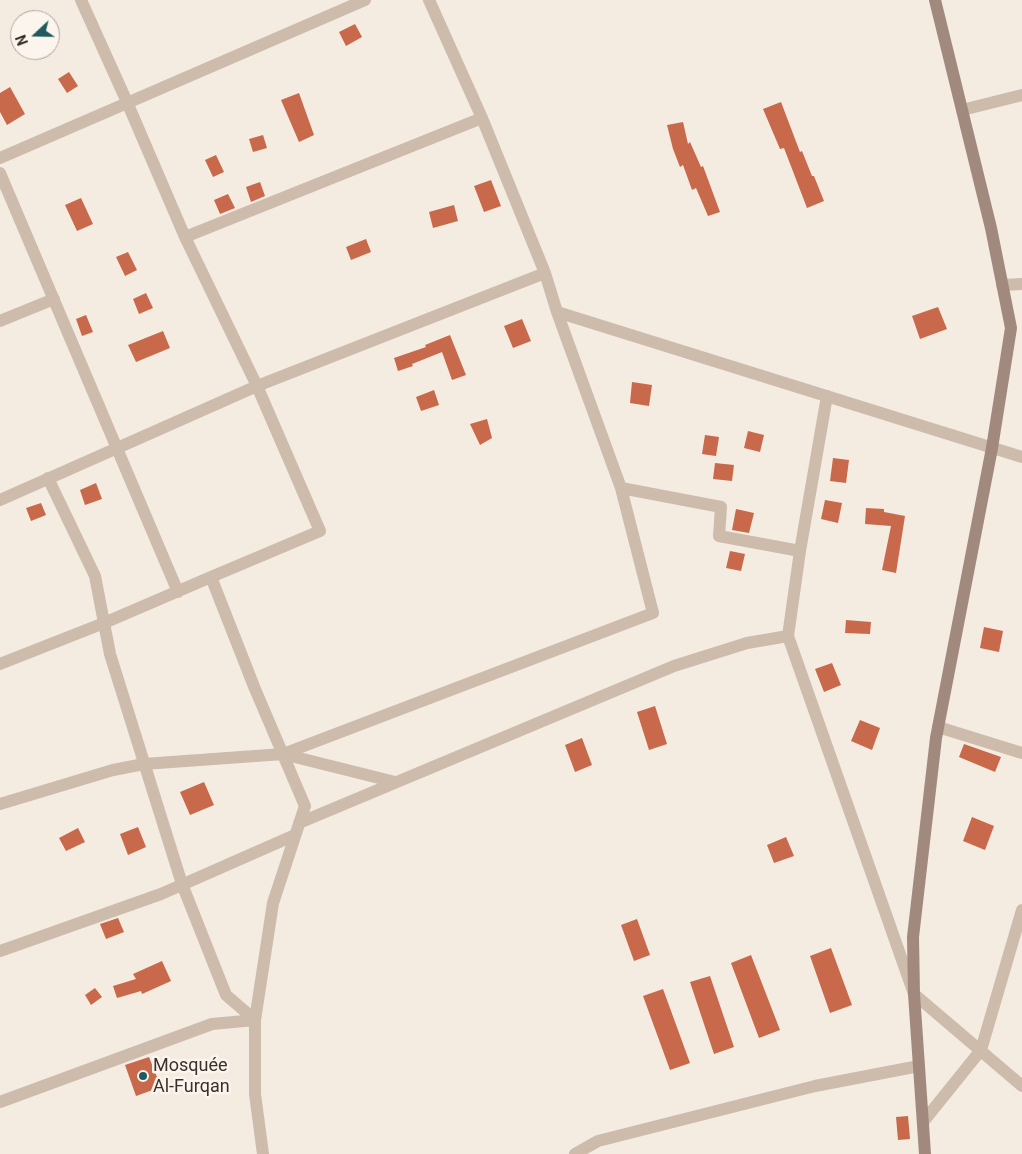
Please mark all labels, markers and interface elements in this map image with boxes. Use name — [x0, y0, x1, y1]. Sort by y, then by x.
north arrow — [10, 10, 60, 60]
text: N — [13, 33, 31, 48]
place label: Mosquée Al-Furqan — [153, 1055, 230, 1098]
marker: Mosquée Al-Furqan — [137, 1070, 149, 1082]

